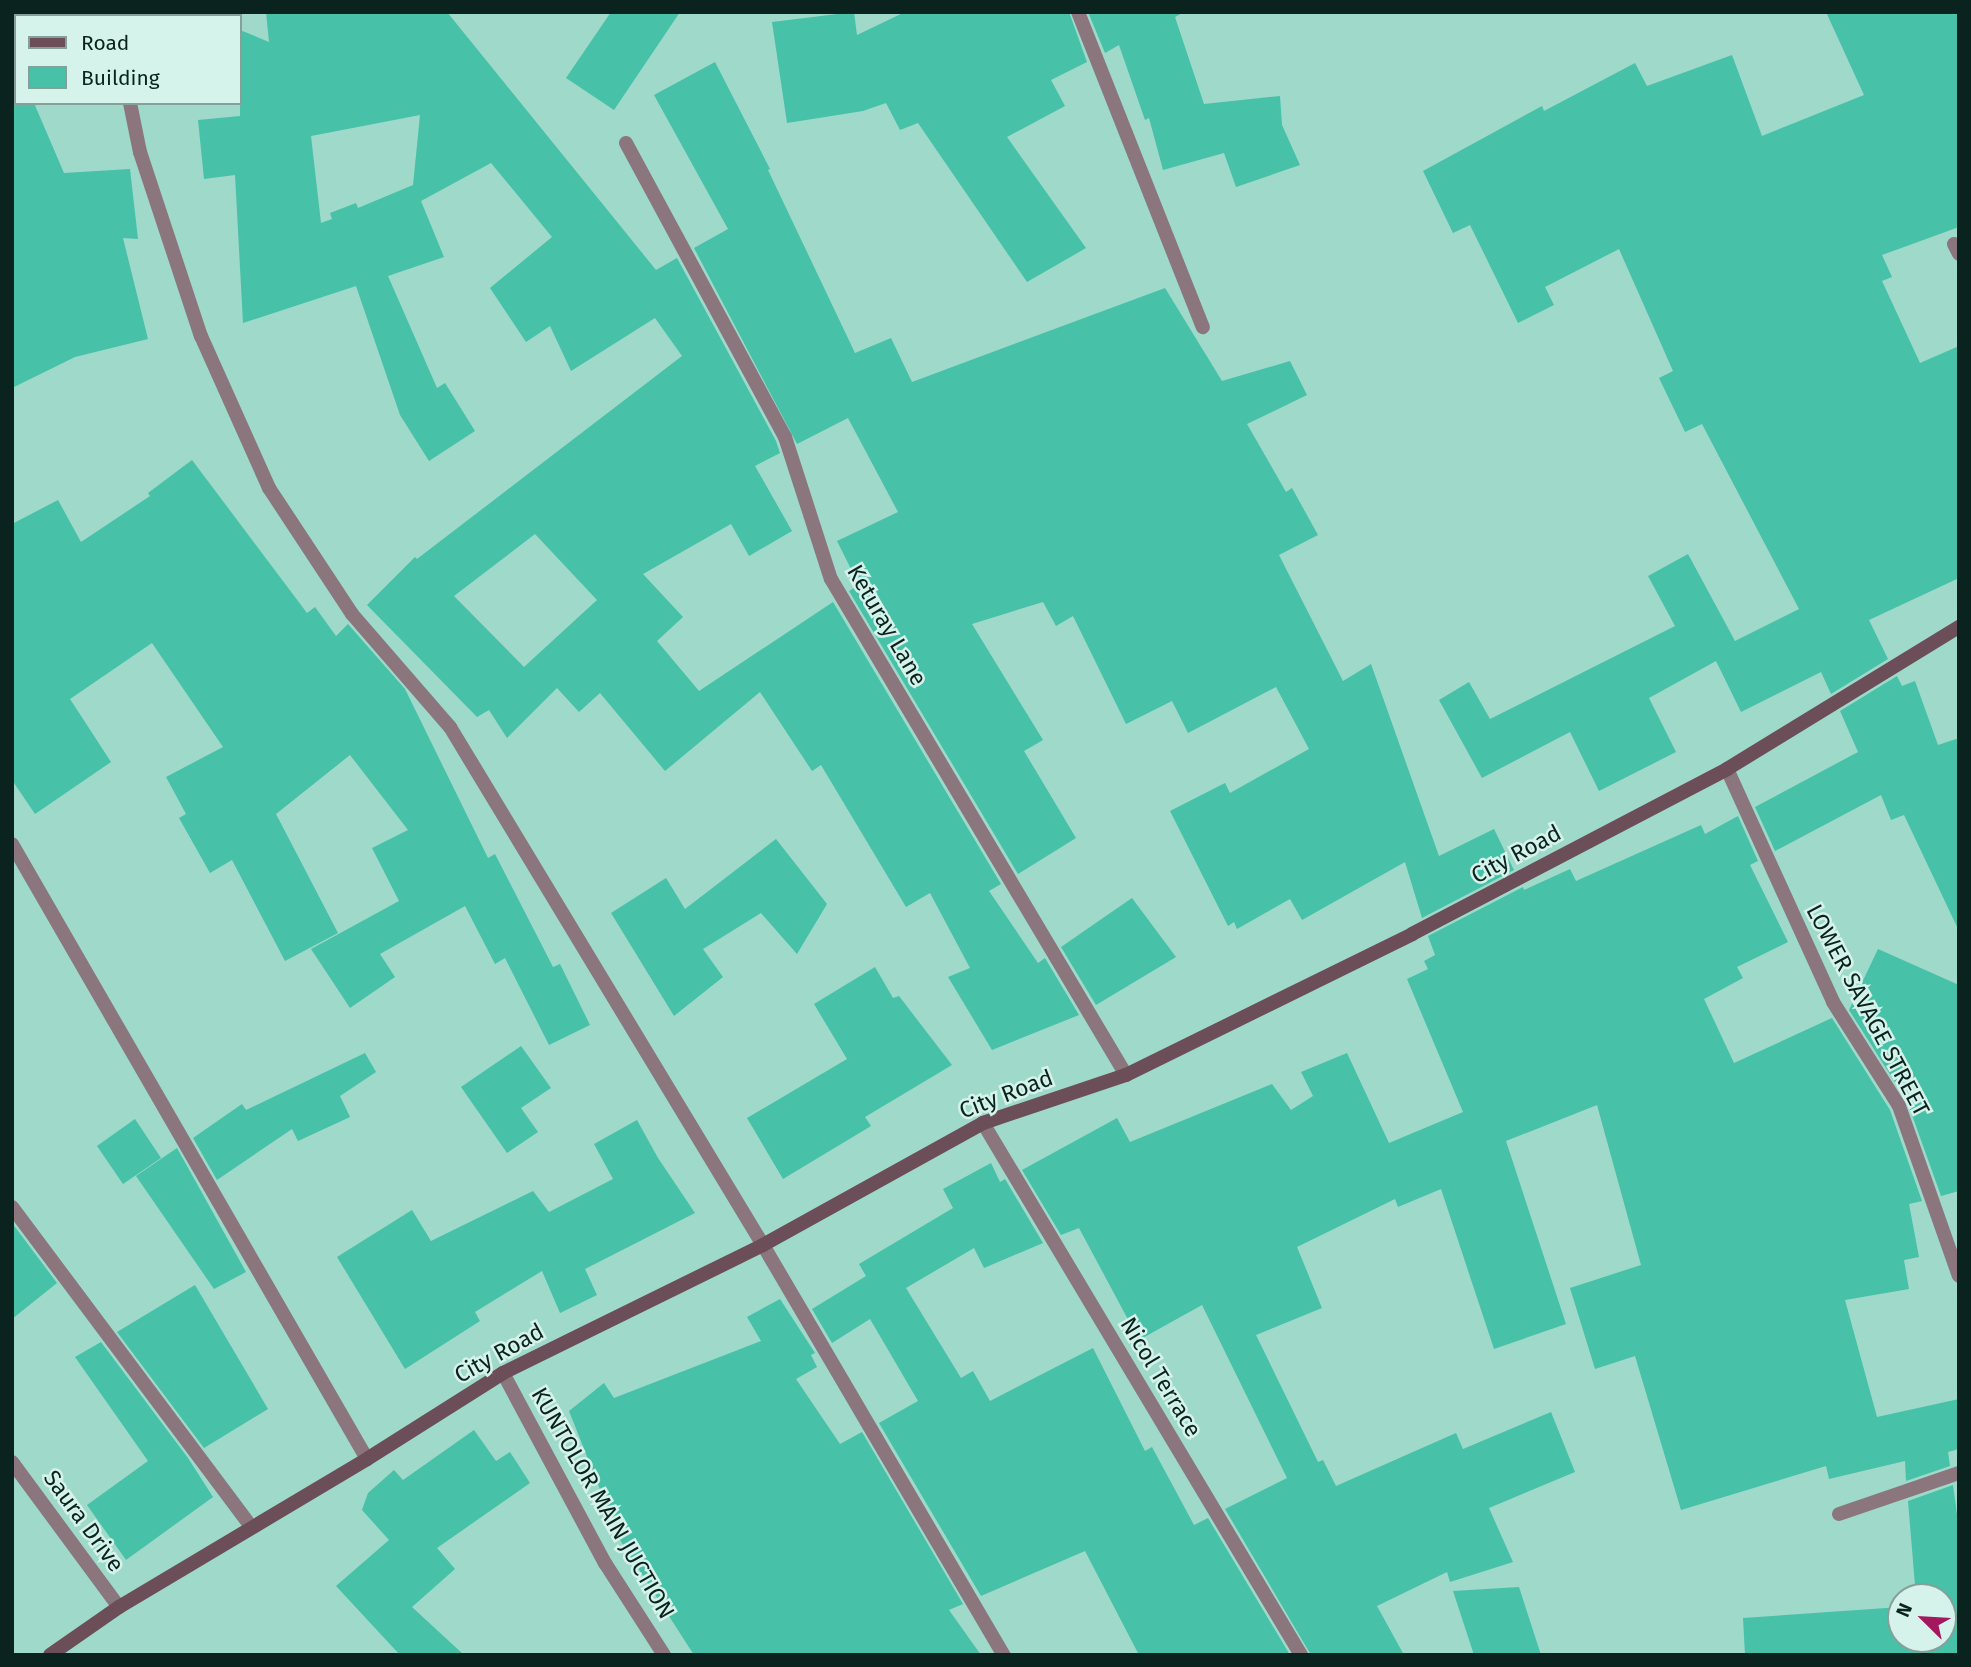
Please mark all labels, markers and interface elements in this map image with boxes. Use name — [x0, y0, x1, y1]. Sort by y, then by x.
legend — [14, 14, 242, 105]
text: Road — [81, 30, 129, 56]
text: Building — [81, 65, 160, 91]
street label: Keturay Lane — [841, 560, 933, 690]
street label: City Road — [1466, 819, 1566, 889]
street label: LOWER SAVAGE STREET — [1801, 900, 1935, 1120]
street label: City Road — [955, 1064, 1057, 1124]
street label: Nicol Terrace — [1114, 1312, 1208, 1442]
street label: City Road — [449, 1317, 549, 1389]
street label: KUNTOLOR MAIN JUCTION — [525, 1382, 681, 1624]
street label: Saura Drive — [38, 1465, 130, 1577]
north arrow — [1887, 1583, 1957, 1653]
text: N — [1891, 1600, 1917, 1621]

